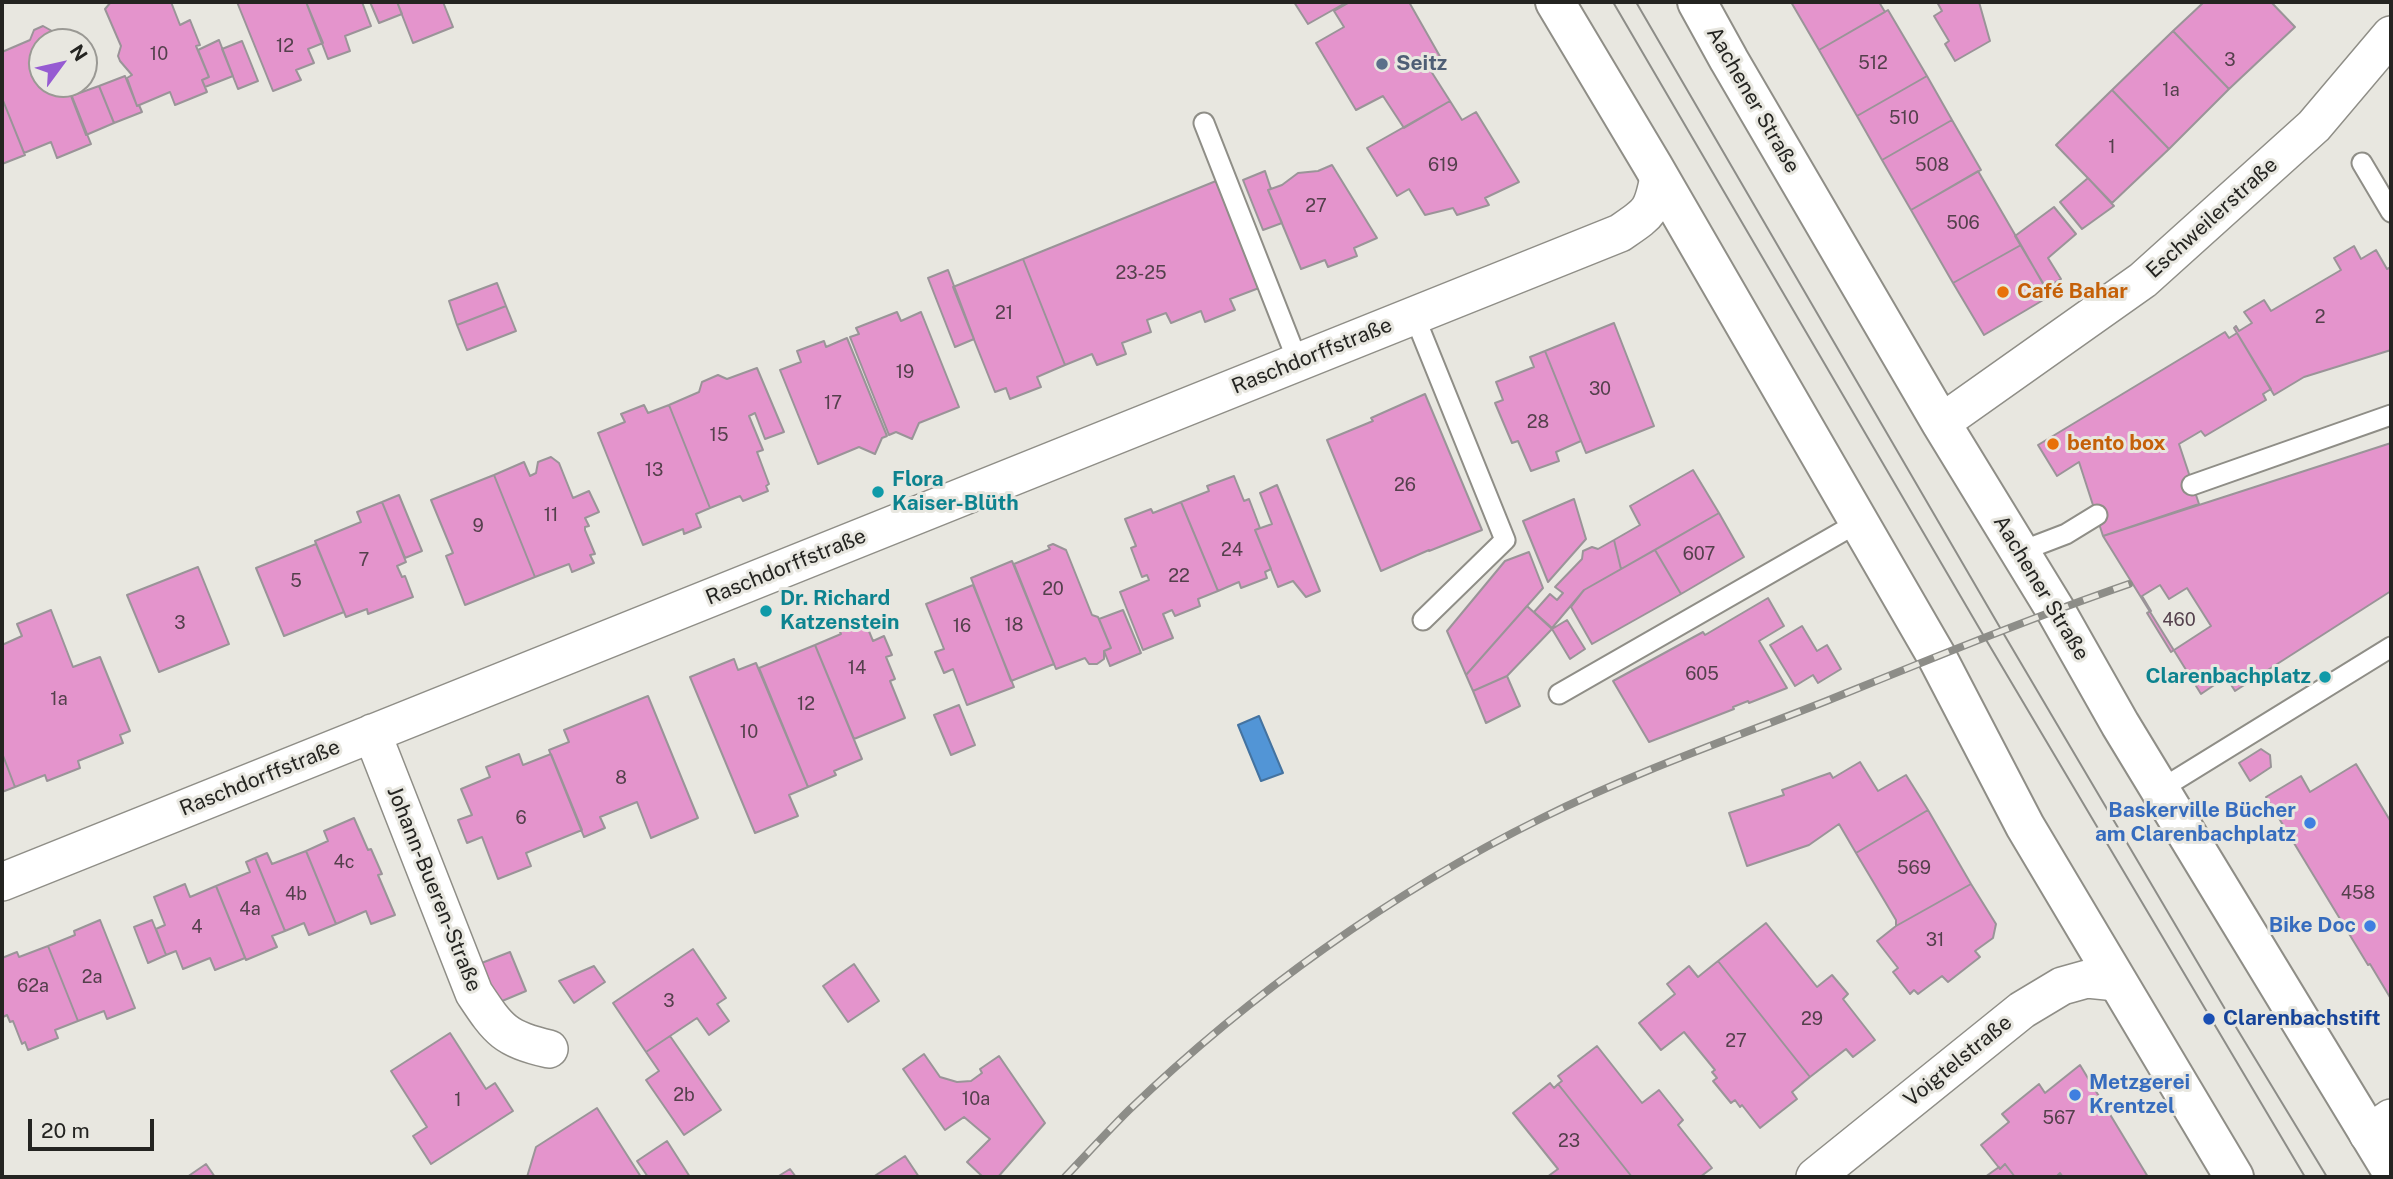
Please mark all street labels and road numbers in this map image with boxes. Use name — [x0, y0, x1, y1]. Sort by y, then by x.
street label: Aachener Straße — [1701, 22, 1805, 178]
street label: Eschweilerstraße — [2141, 152, 2283, 284]
street label: Raschdorffstraße — [1228, 312, 1396, 400]
street label: Aachener Straße — [1988, 511, 2094, 665]
street label: Raschdorffstraße — [702, 523, 870, 611]
street label: Raschdorffstraße — [176, 734, 344, 822]
street label: Johann-Bueren-Straße — [381, 783, 487, 995]
street label: Voigtelstraße — [1899, 1010, 2017, 1112]

